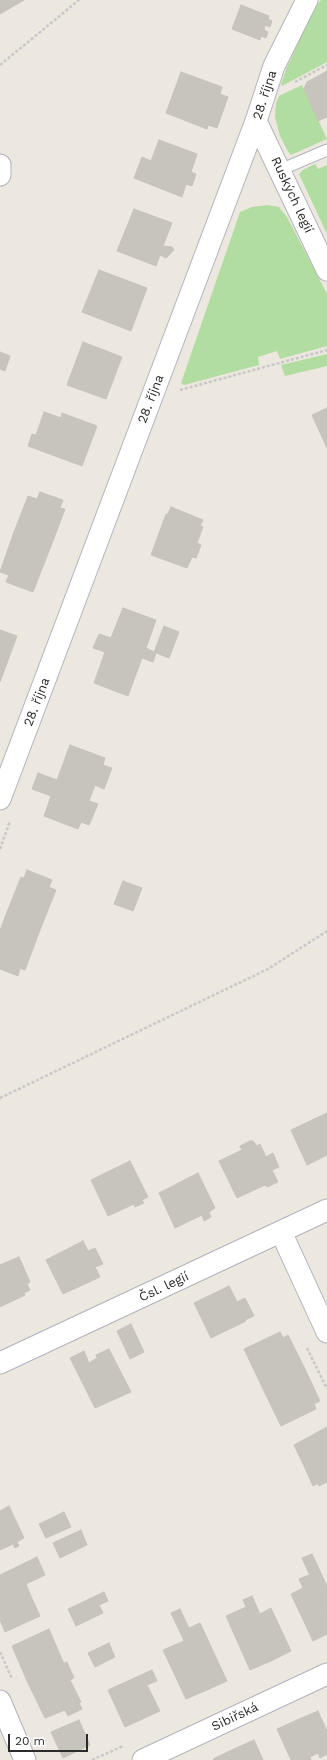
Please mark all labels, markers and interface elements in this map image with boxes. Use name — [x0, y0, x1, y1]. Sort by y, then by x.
street label: 28. října — [250, 68, 280, 122]
street label: Ruských legií — [267, 154, 317, 236]
street label: 28. října — [135, 372, 167, 426]
street label: 28. října — [21, 675, 53, 729]
street label: Čsl. legií — [137, 1269, 191, 1305]
street label: Sibiřská — [209, 1699, 261, 1735]
scale bar — [10, 1726, 90, 1752]
text: 20 m — [15, 1734, 45, 1748]

